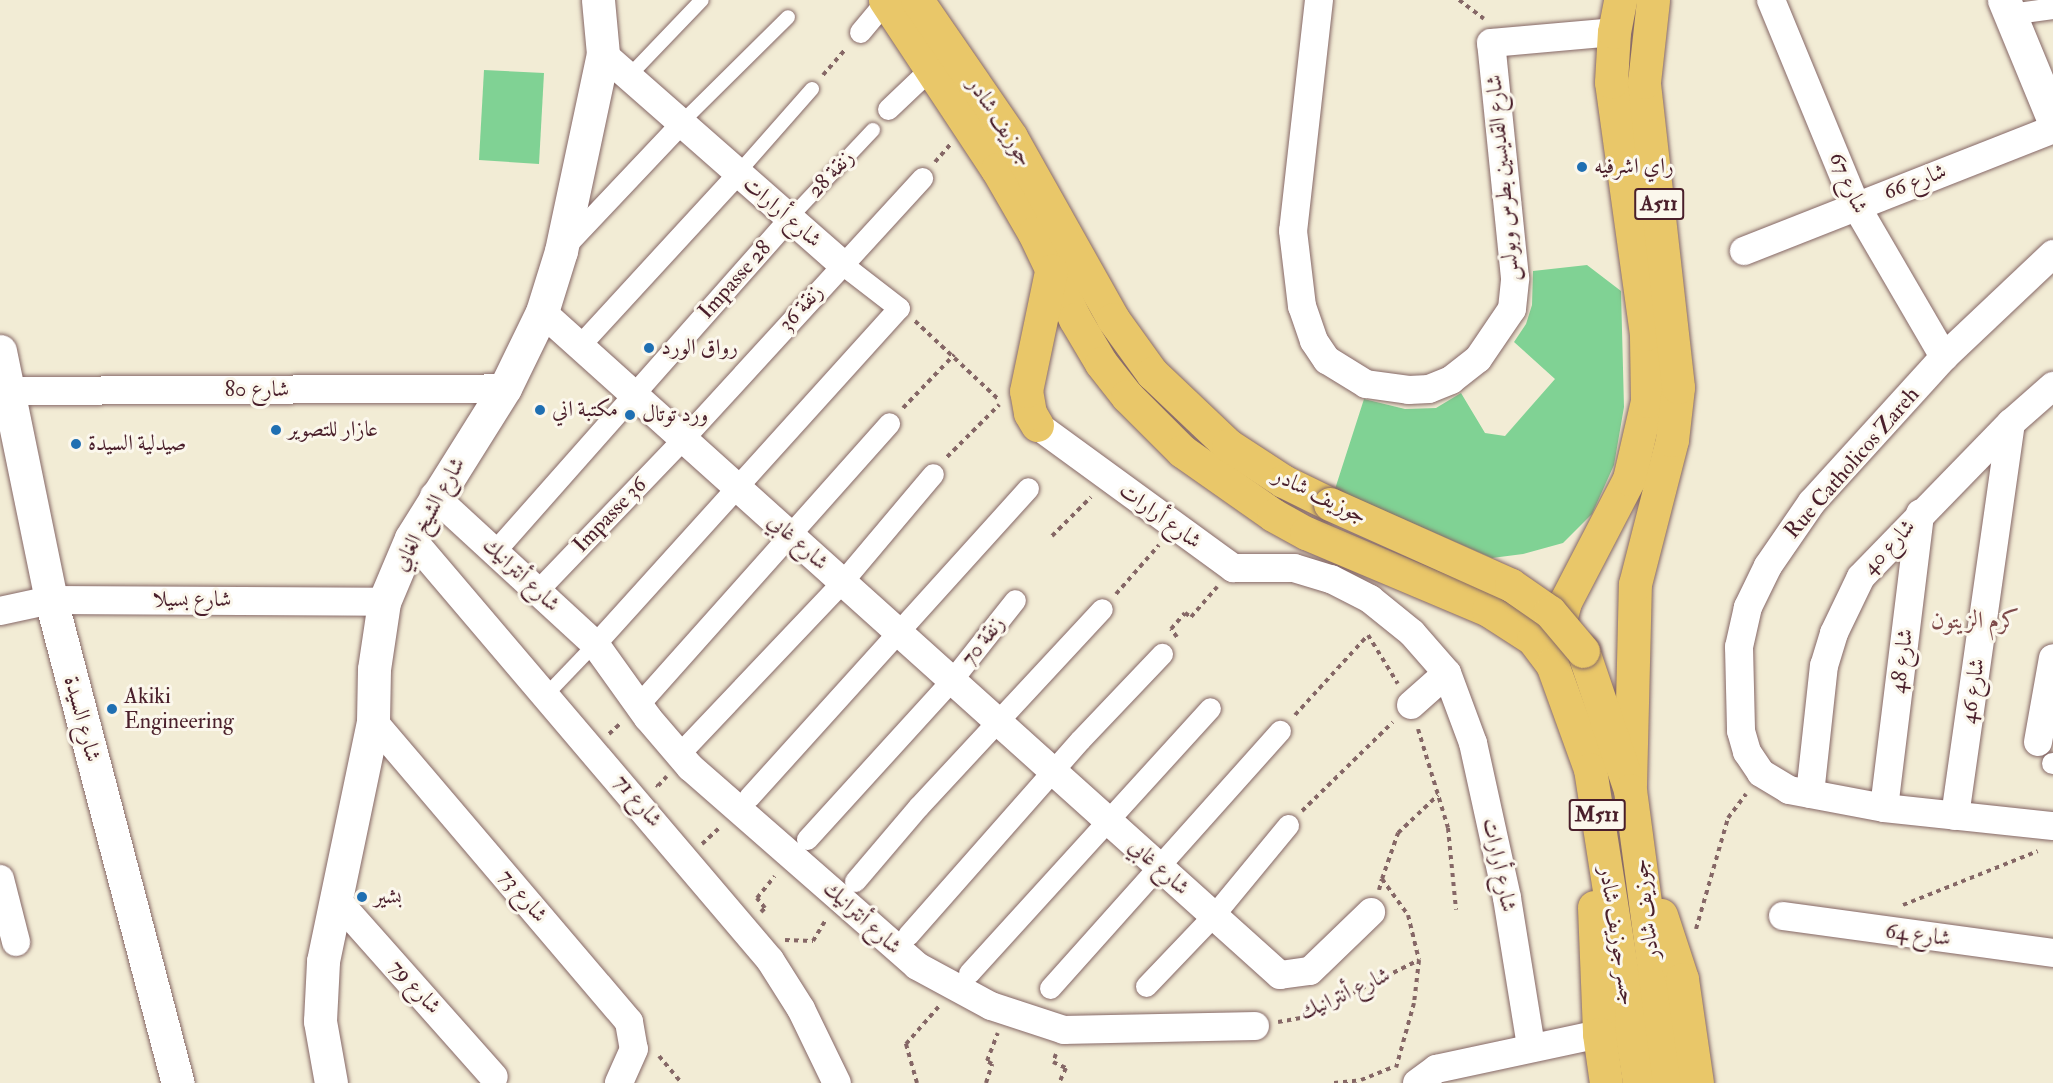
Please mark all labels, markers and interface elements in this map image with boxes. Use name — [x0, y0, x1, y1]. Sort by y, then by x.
street label: جوزيف شادر — [962, 73, 1038, 171]
street label: شارع القديسين بطرس وبولس — [1481, 74, 1525, 282]
street label: زنقة 28 — [802, 145, 860, 203]
street label: شارع 67 — [1823, 148, 1873, 218]
place label: راي اشرفيه — [1594, 154, 1674, 180]
street label: شارع 66 — [1880, 158, 1950, 206]
marker: راي اشرفيه — [1575, 160, 1589, 174]
street label: شارع أرارات — [737, 171, 827, 253]
road number: A511 — [1634, 186, 1684, 222]
street label: Impasse 28 — [693, 235, 777, 325]
street label: زنقة 36 — [773, 279, 829, 337]
place label: رواق الورد — [661, 335, 738, 361]
marker: رواق الورد — [642, 341, 656, 355]
street label: شارع 80 — [225, 377, 289, 403]
street label: Rue Catholicos Zareh — [1779, 382, 1925, 544]
place label: مكتبة اني — [552, 397, 618, 423]
place label: ورد توتال — [642, 402, 708, 428]
marker: مكتبة اني — [533, 403, 547, 417]
marker: ورد توتال — [623, 408, 637, 422]
place label: عازار للتصوير — [288, 417, 378, 443]
marker: عازار للتصوير — [269, 423, 283, 437]
place label: صيدلية السيدة — [88, 431, 186, 457]
marker: صيدلية السيدة — [69, 437, 83, 451]
street label: شارع الشيخ الغابي — [387, 453, 471, 575]
street label: جوزيف شادر — [1269, 462, 1371, 530]
street label: Impasse 36 — [568, 472, 652, 558]
street label: شارع أرارات — [1114, 477, 1206, 555]
street label: شارع غابي — [762, 508, 834, 576]
street label: شارع 40 — [1857, 514, 1921, 580]
street label: شارع أنترانيك — [477, 532, 565, 618]
street label: شارع بسيلا — [152, 587, 232, 613]
district label: كرم الزيتون — [1931, 607, 2019, 635]
street label: زنقة 70 — [955, 611, 1011, 671]
street label: شارع 48 — [1885, 627, 1919, 695]
street label: شارع 46 — [1955, 657, 1991, 725]
street label: شارع السيدة — [58, 673, 106, 765]
place label: Akiki Engineering — [124, 683, 234, 734]
marker: Akiki Engineering — [105, 702, 119, 716]
street label: شارع 71 — [608, 769, 668, 833]
road number: M511 — [1568, 797, 1626, 833]
street label: شارع أرارات — [1476, 816, 1522, 914]
street label: شارع غابي — [1123, 833, 1195, 901]
street label: جوزيف شادر — [1627, 857, 1665, 961]
street label: شارع 73 — [493, 864, 553, 928]
street label: جسر جوزيف شادر — [1593, 865, 1641, 1007]
street label: شارع أنترانيك — [817, 876, 907, 960]
place label: بشير — [374, 884, 402, 910]
marker: بشير — [355, 890, 369, 904]
street label: شارع 64 — [1884, 918, 1952, 952]
street label: شارع 79 — [384, 954, 446, 1020]
street label: شارع أنترانيك — [1296, 962, 1394, 1026]

